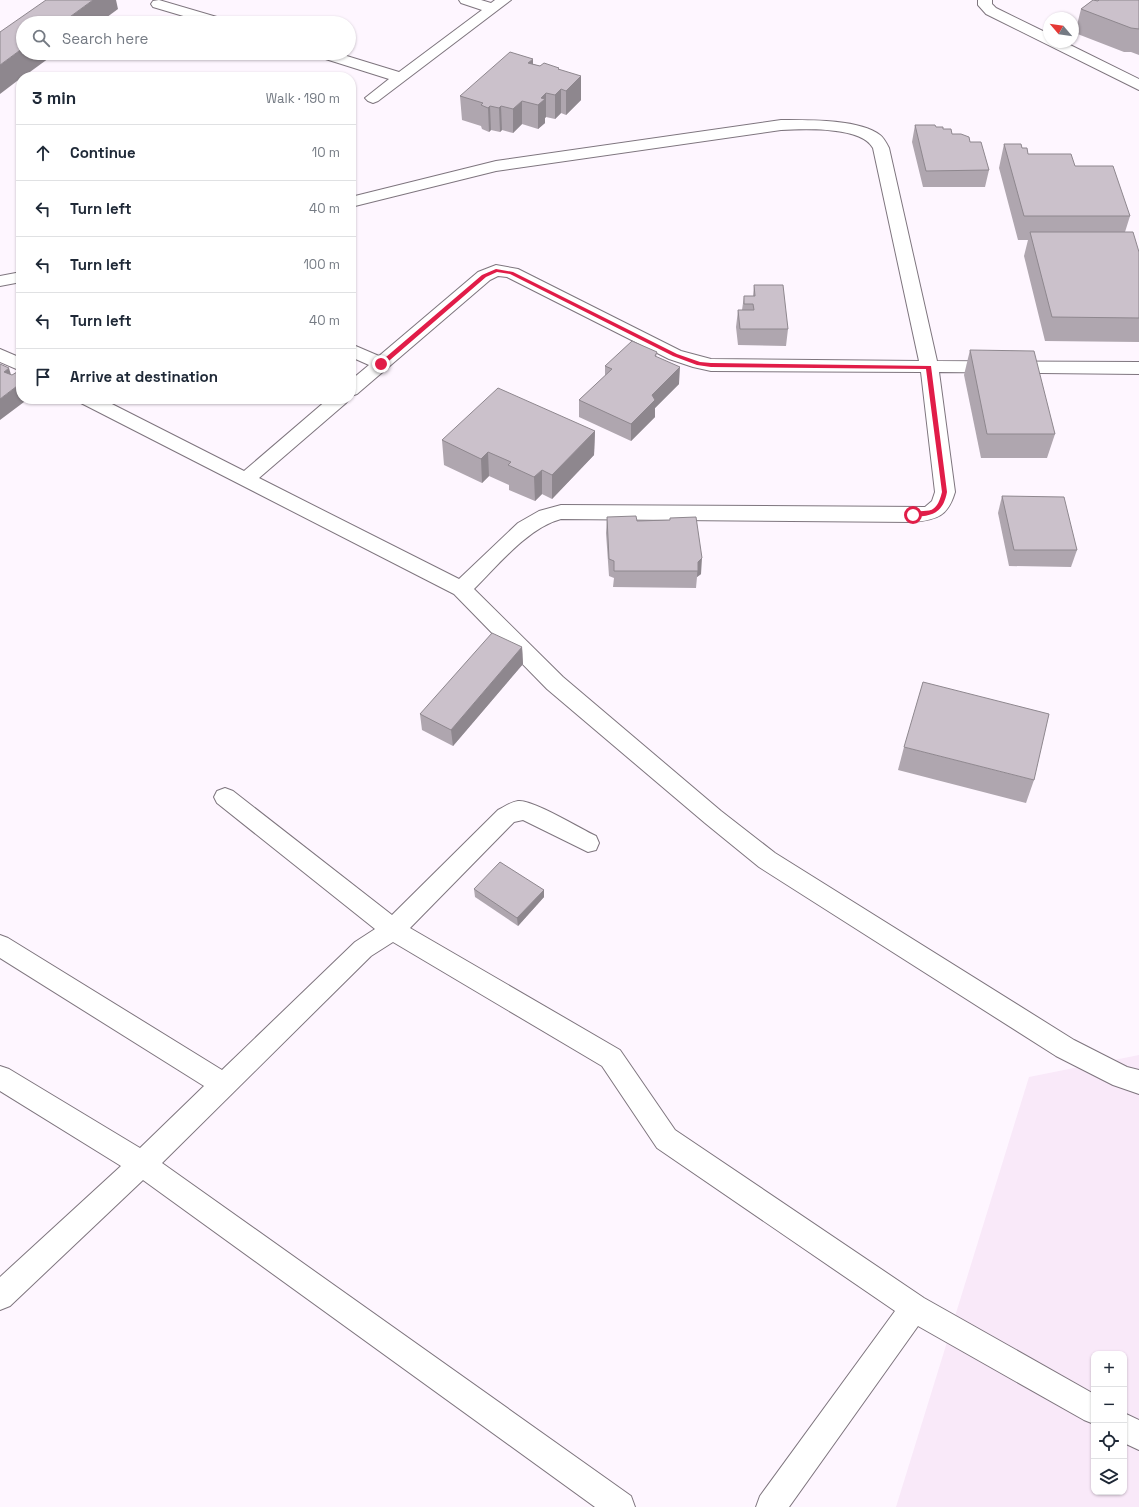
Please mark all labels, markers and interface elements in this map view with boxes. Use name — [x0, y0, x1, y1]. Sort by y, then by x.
north arrow — [1043, 12, 1079, 48]
search box — [16, 16, 356, 60]
icon: search — [30, 27, 52, 49]
text: Search here — [62, 29, 148, 48]
text: 3 min — [32, 87, 76, 109]
text: Walk · 190 m — [266, 90, 340, 107]
icon: ahead — [32, 142, 54, 164]
text: Continue — [70, 143, 136, 162]
text: 10 m — [312, 144, 340, 161]
icon: left — [32, 198, 54, 220]
text: Turn left — [70, 199, 132, 218]
text: 40 m — [309, 200, 340, 217]
icon: left — [32, 254, 54, 276]
text: Turn left — [70, 255, 132, 274]
text: 100 m — [303, 256, 340, 273]
icon: left — [32, 310, 54, 332]
text: Turn left — [70, 311, 132, 330]
text: 40 m — [309, 312, 340, 329]
route end — [372, 355, 390, 373]
icon: arrive — [32, 366, 54, 388]
text: Arrive at destination — [70, 367, 218, 386]
route start — [904, 506, 922, 524]
map controls — [1091, 1351, 1127, 1495]
button: + — [1091, 1351, 1127, 1387]
button: − — [1091, 1387, 1127, 1423]
button: locate — [1091, 1423, 1127, 1459]
button: layers — [1091, 1459, 1127, 1495]

